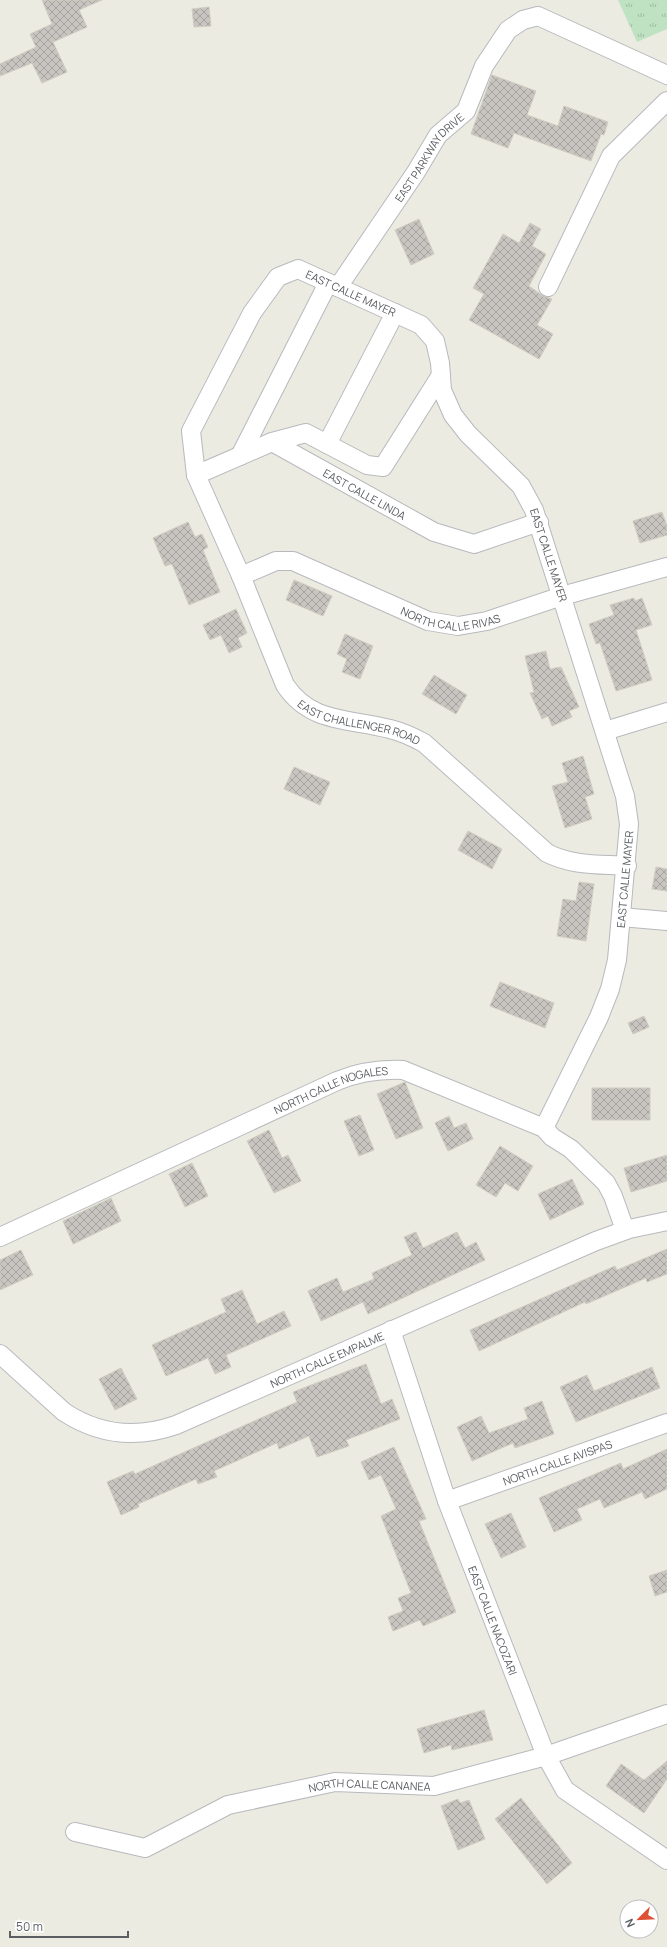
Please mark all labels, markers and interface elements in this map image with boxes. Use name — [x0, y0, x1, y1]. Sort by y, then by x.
street label: EAST PARKWAY DRIVE — [391, 109, 467, 204]
street label: EAST CALLE MAYER — [303, 266, 399, 320]
street label: EAST CALLE LINDA — [321, 465, 409, 523]
street label: EAST CALLE MAYER — [527, 506, 571, 604]
street label: NORTH CALLE RIVAS — [399, 602, 502, 633]
street label: EAST CHALLENGER ROAD — [295, 696, 423, 747]
street label: EAST CALLE MAYER — [612, 830, 636, 928]
street label: NORTH CALLE NOGALES — [271, 1062, 389, 1117]
street label: NORTH CALLE EMPALME — [267, 1327, 386, 1391]
street label: NORTH CALLE AVISPAS — [501, 1436, 614, 1488]
street label: EAST CALLE NACOZARI — [465, 1564, 521, 1677]
street label: NORTH CALLE CANANEA — [307, 1774, 431, 1795]
north arrow — [619, 1899, 659, 1939]
scale bar — [10, 1913, 128, 1939]
text: N — [621, 1917, 638, 1930]
text: 50 m — [16, 1918, 43, 1935]

